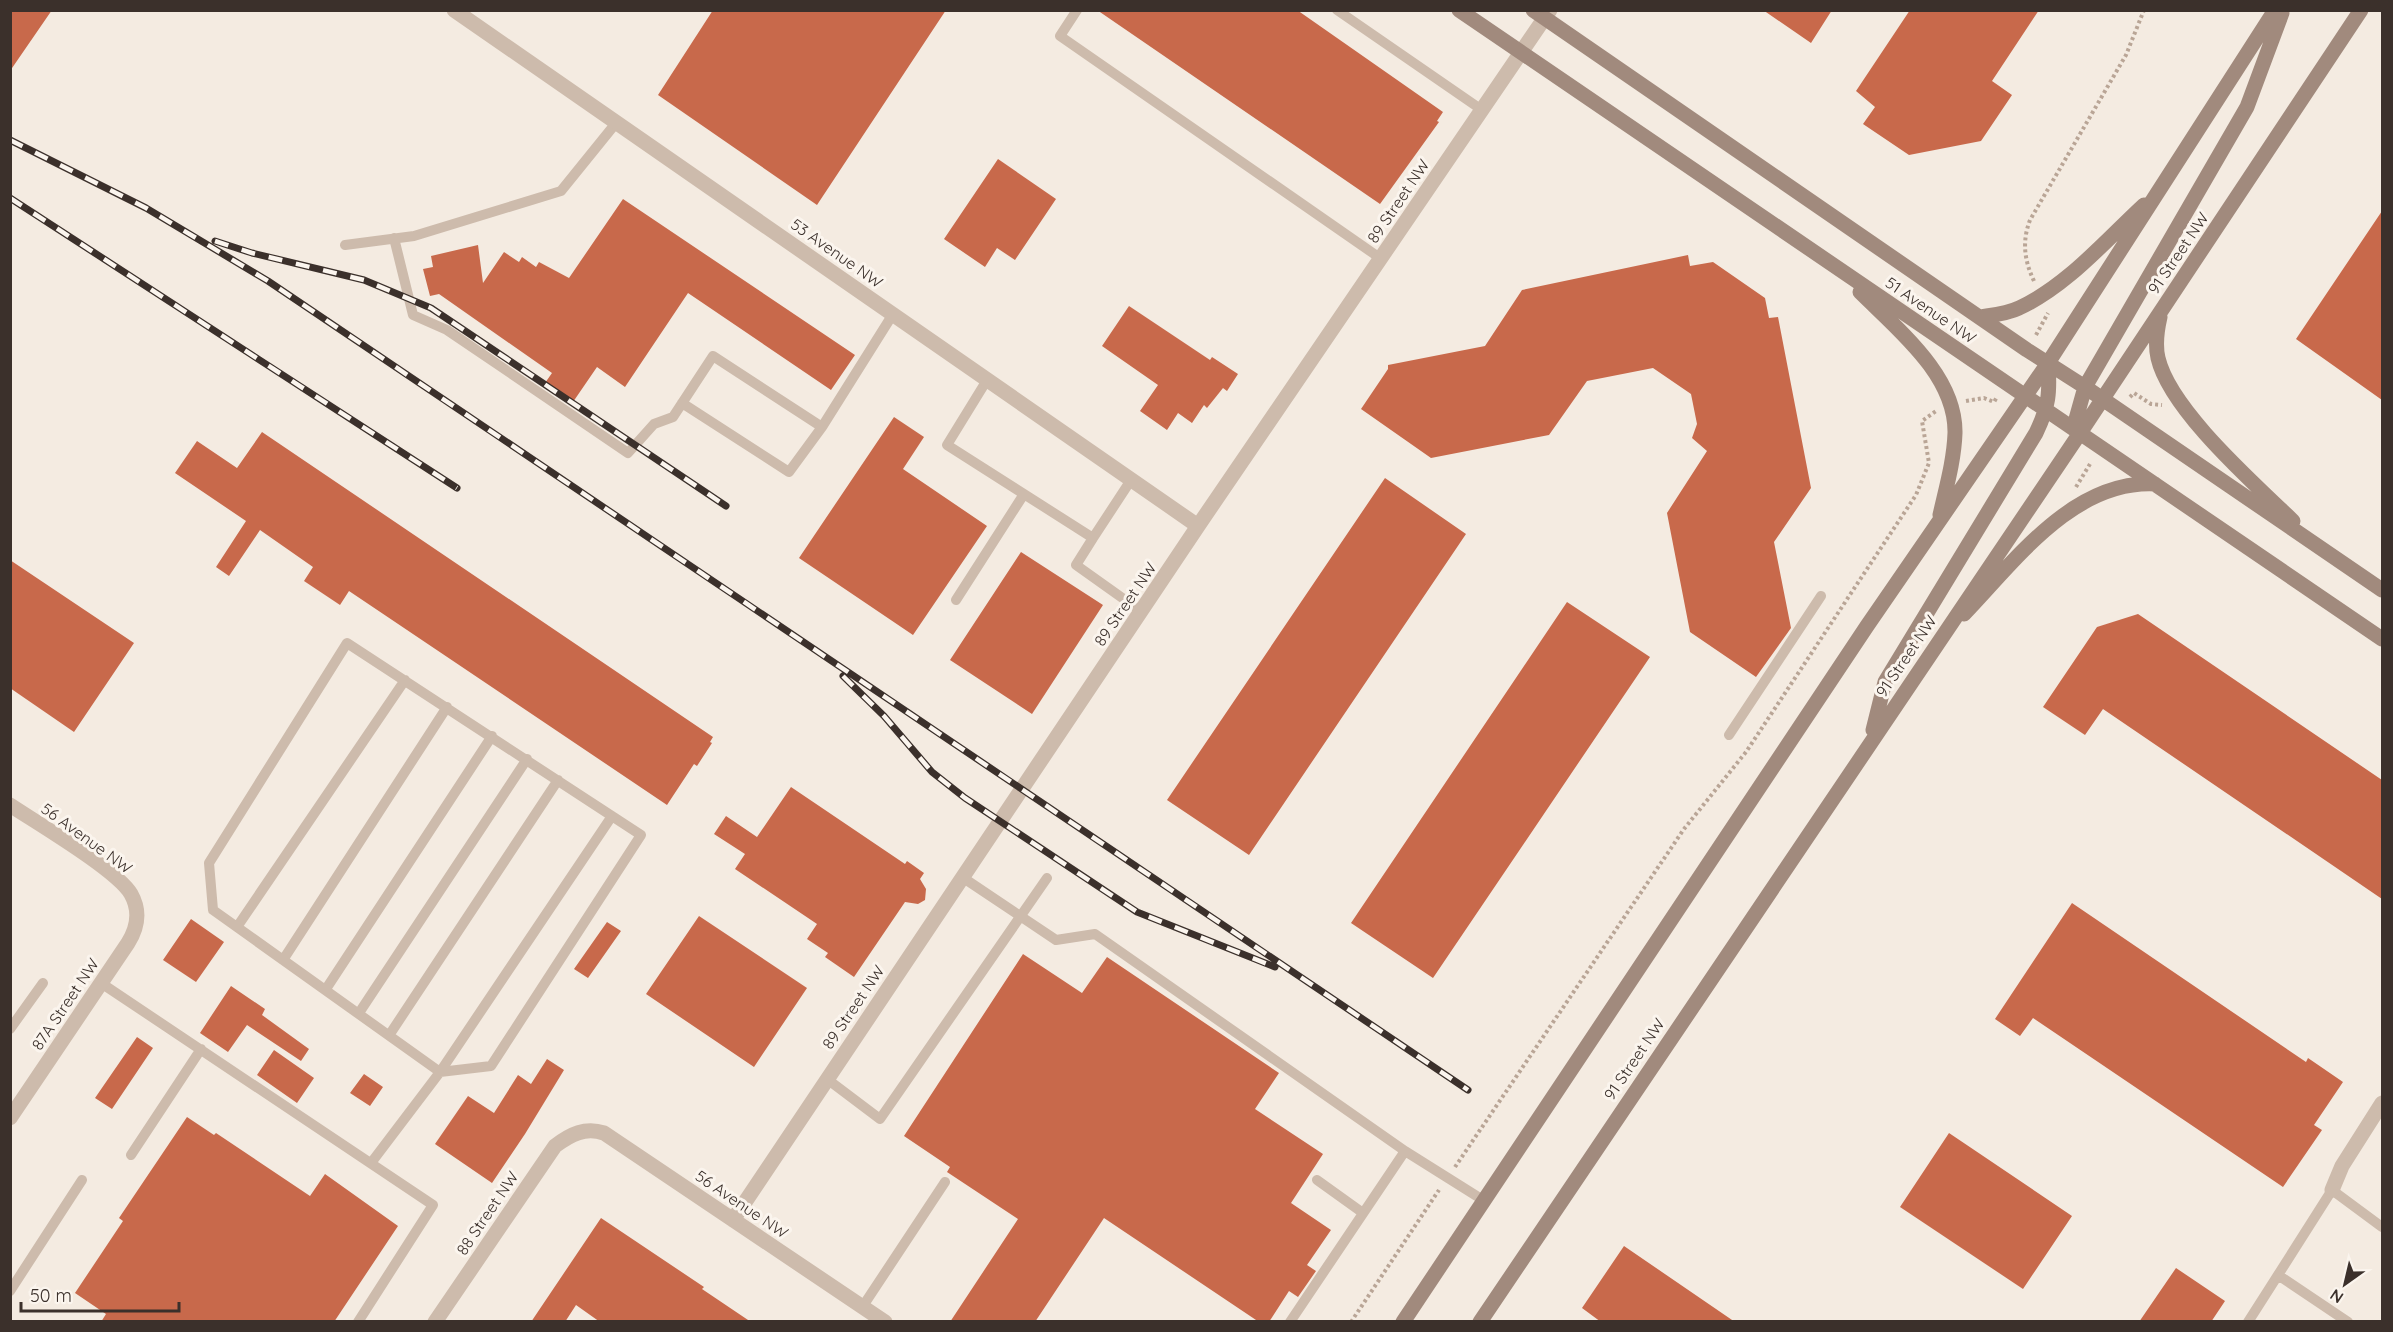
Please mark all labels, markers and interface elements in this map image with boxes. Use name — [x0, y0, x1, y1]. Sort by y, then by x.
street label: 89 Street NW — [1363, 155, 1433, 247]
street label: 91 Street NW — [2143, 208, 2213, 298]
street label: 53 Avenue NW — [787, 214, 887, 292]
street label: 51 Avenue NW — [1882, 272, 1980, 348]
street label: 89 Street NW — [1090, 558, 1160, 650]
street label: 91 Street NW — [1871, 611, 1941, 701]
street label: 56 Avenue NW — [37, 798, 137, 878]
street label: 87A Street NW — [27, 954, 103, 1054]
street label: 89 Street NW — [818, 961, 888, 1053]
street label: 91 Street NW — [1599, 1014, 1669, 1104]
street label: 56 Avenue NW — [692, 1166, 792, 1242]
street label: 88 Street NW — [452, 1167, 522, 1259]
north arrow — [2315, 1254, 2375, 1314]
scale bar — [21, 1275, 178, 1313]
text: 50 m — [30, 1284, 72, 1307]
text: N — [2326, 1285, 2347, 1308]

